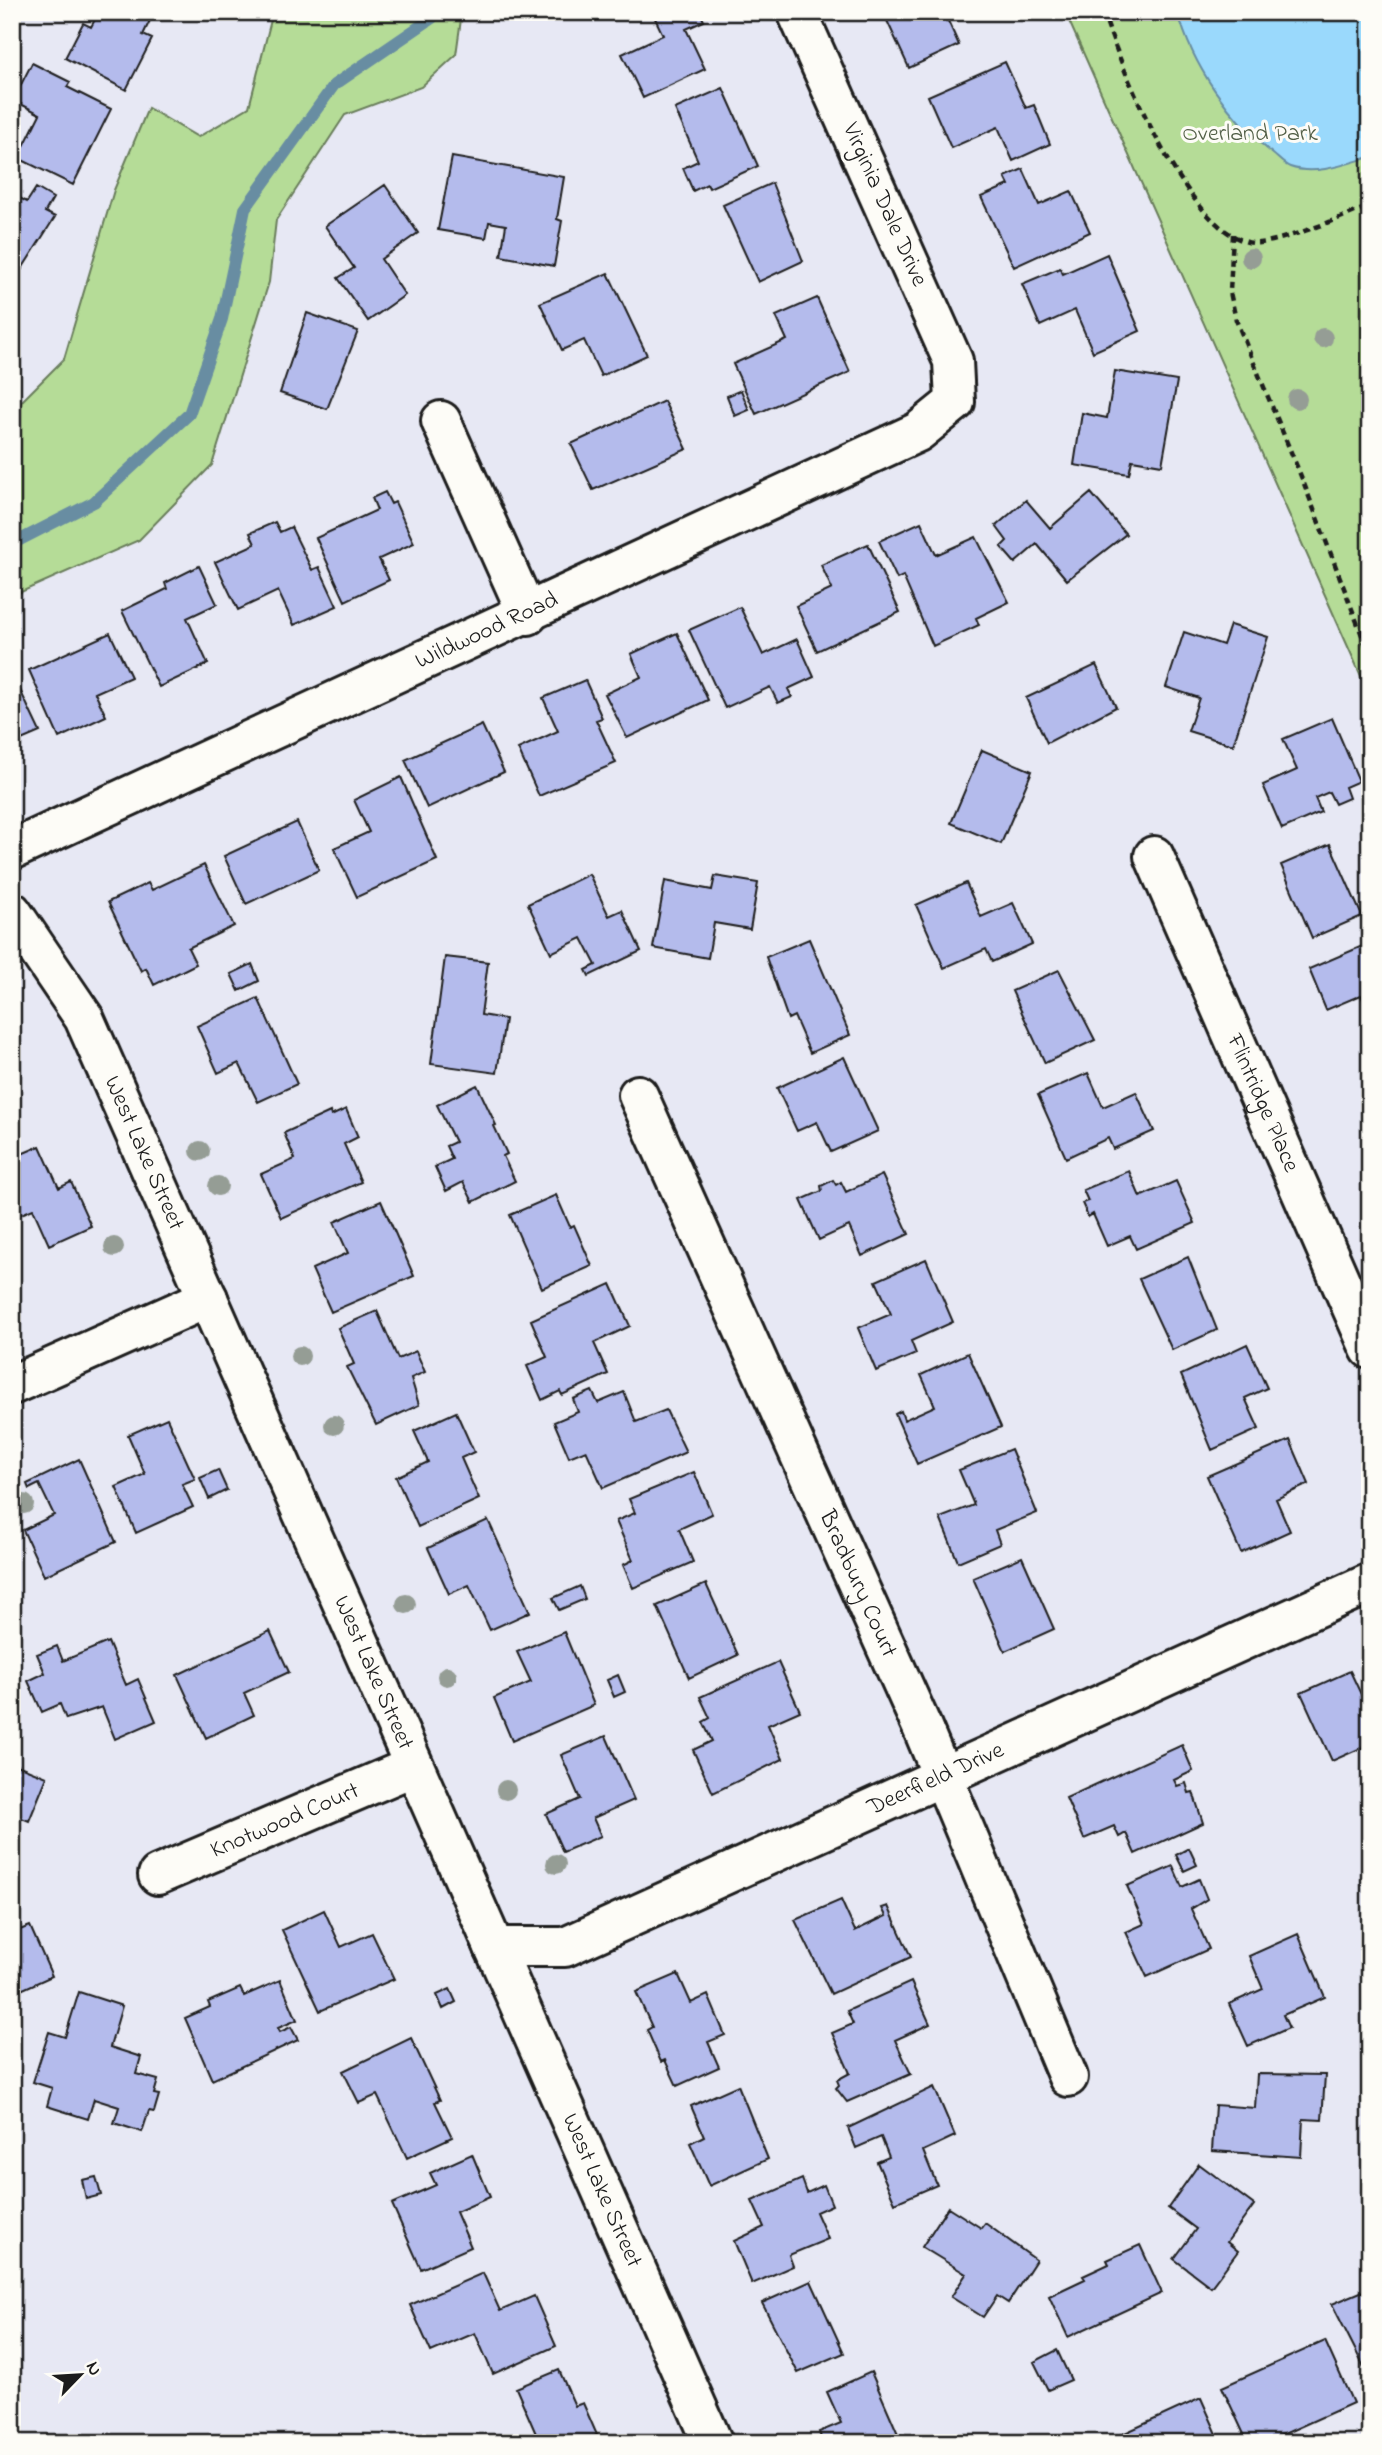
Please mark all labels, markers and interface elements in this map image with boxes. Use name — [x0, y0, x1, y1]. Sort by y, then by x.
street label: Virginia Dale Drive — [832, 117, 936, 293]
park label: Overland Park — [1182, 117, 1318, 152]
street label: Wildwood Road — [410, 583, 565, 679]
street label: Flintridge Place — [1216, 1028, 1308, 1178]
street label: West Lake Street — [94, 1071, 193, 1236]
street label: Bradbury Court — [809, 1504, 906, 1663]
street label: West Lake Street — [324, 1590, 422, 1756]
street label: Deerfield Drive — [861, 1733, 1010, 1826]
street label: Knotwood Court — [205, 1774, 365, 1868]
street label: West Lake Street — [552, 2108, 651, 2273]
north arrow — [46, 2340, 116, 2410]
text: N — [78, 2357, 108, 2381]

